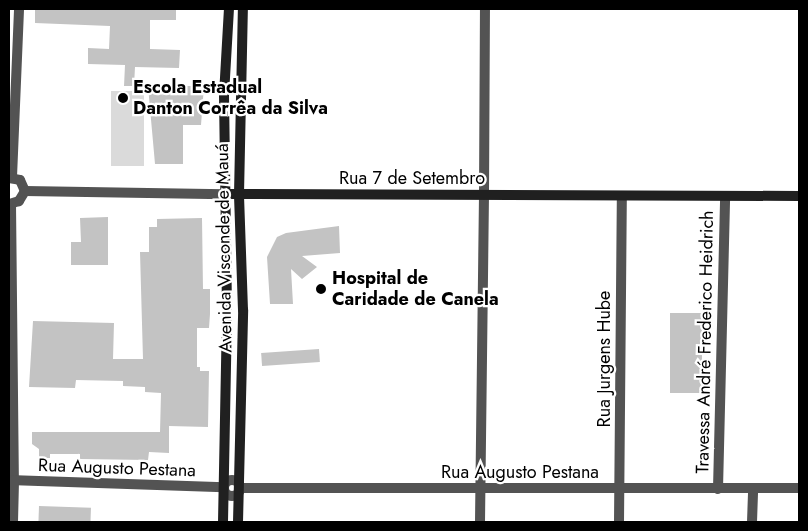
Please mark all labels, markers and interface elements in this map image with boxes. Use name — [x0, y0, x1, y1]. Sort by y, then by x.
place label: Escola Estadual Danton Corrêa da Silva — [133, 77, 328, 120]
marker: Escola Estadual Danton Corrêa da Silva — [117, 92, 129, 104]
street label: Avenida Visconde de Mauá — [211, 143, 237, 353]
street label: Rua 7 de Setembro — [339, 167, 485, 189]
street label: Travessa André Frederico Heidrich — [692, 210, 718, 474]
place label: Hospital de Caridade de Canela — [332, 268, 499, 310]
marker: Hospital de Caridade de Canela — [314, 282, 328, 296]
street label: Rua Jurgens Hube — [593, 291, 615, 427]
street label: Rua Augusto Pestana — [38, 454, 196, 482]
street label: Rua Augusto Pestana — [441, 461, 599, 483]

